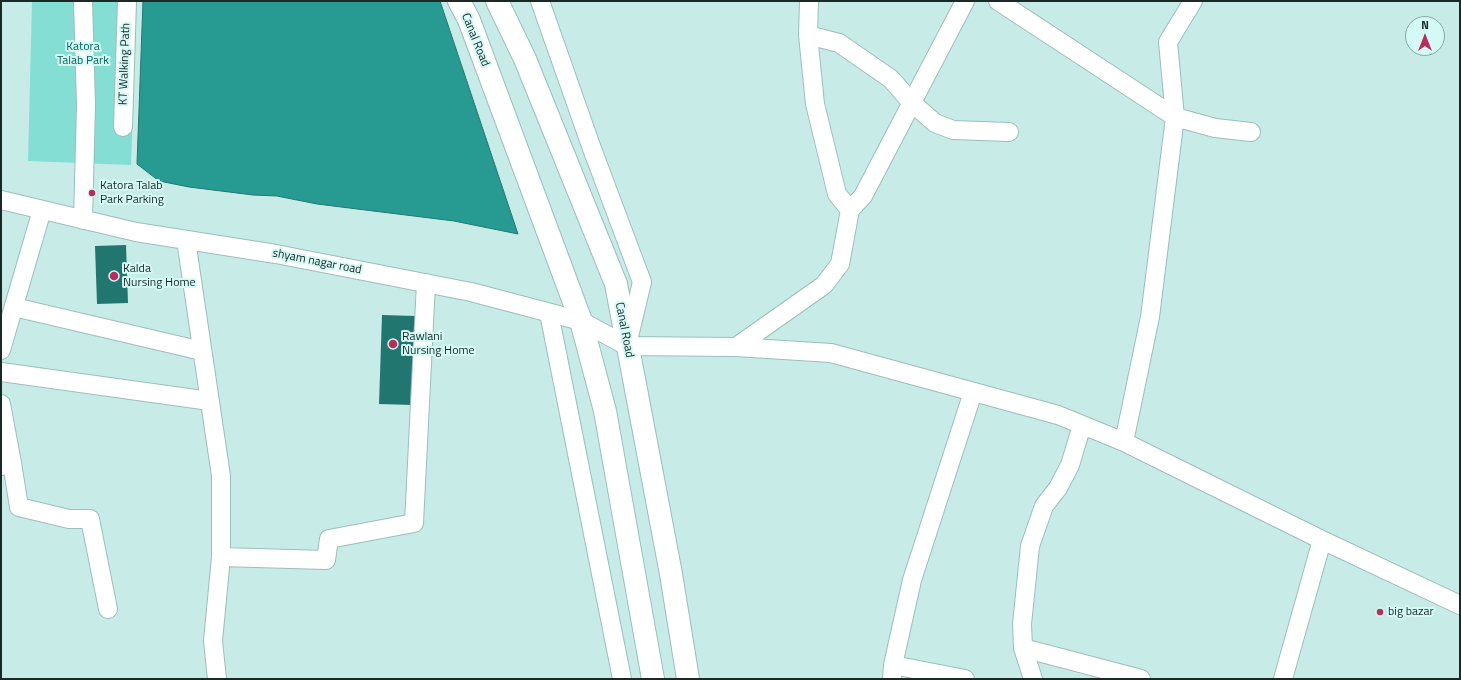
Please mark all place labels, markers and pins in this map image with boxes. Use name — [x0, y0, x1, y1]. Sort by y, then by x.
place label: Katora Talab Park Parking — [100, 179, 164, 207]
marker: Katora Talab Park Parking — [87, 188, 97, 198]
place label: Kalda Nursing Home — [123, 262, 196, 290]
marker: Kalda Nursing Home — [108, 270, 120, 282]
place label: Rawlani Nursing Home — [402, 330, 475, 358]
marker: Rawlani Nursing Home — [387, 338, 399, 350]
place label: big bazar — [1388, 605, 1434, 619]
marker: big bazar — [1375, 607, 1385, 617]

